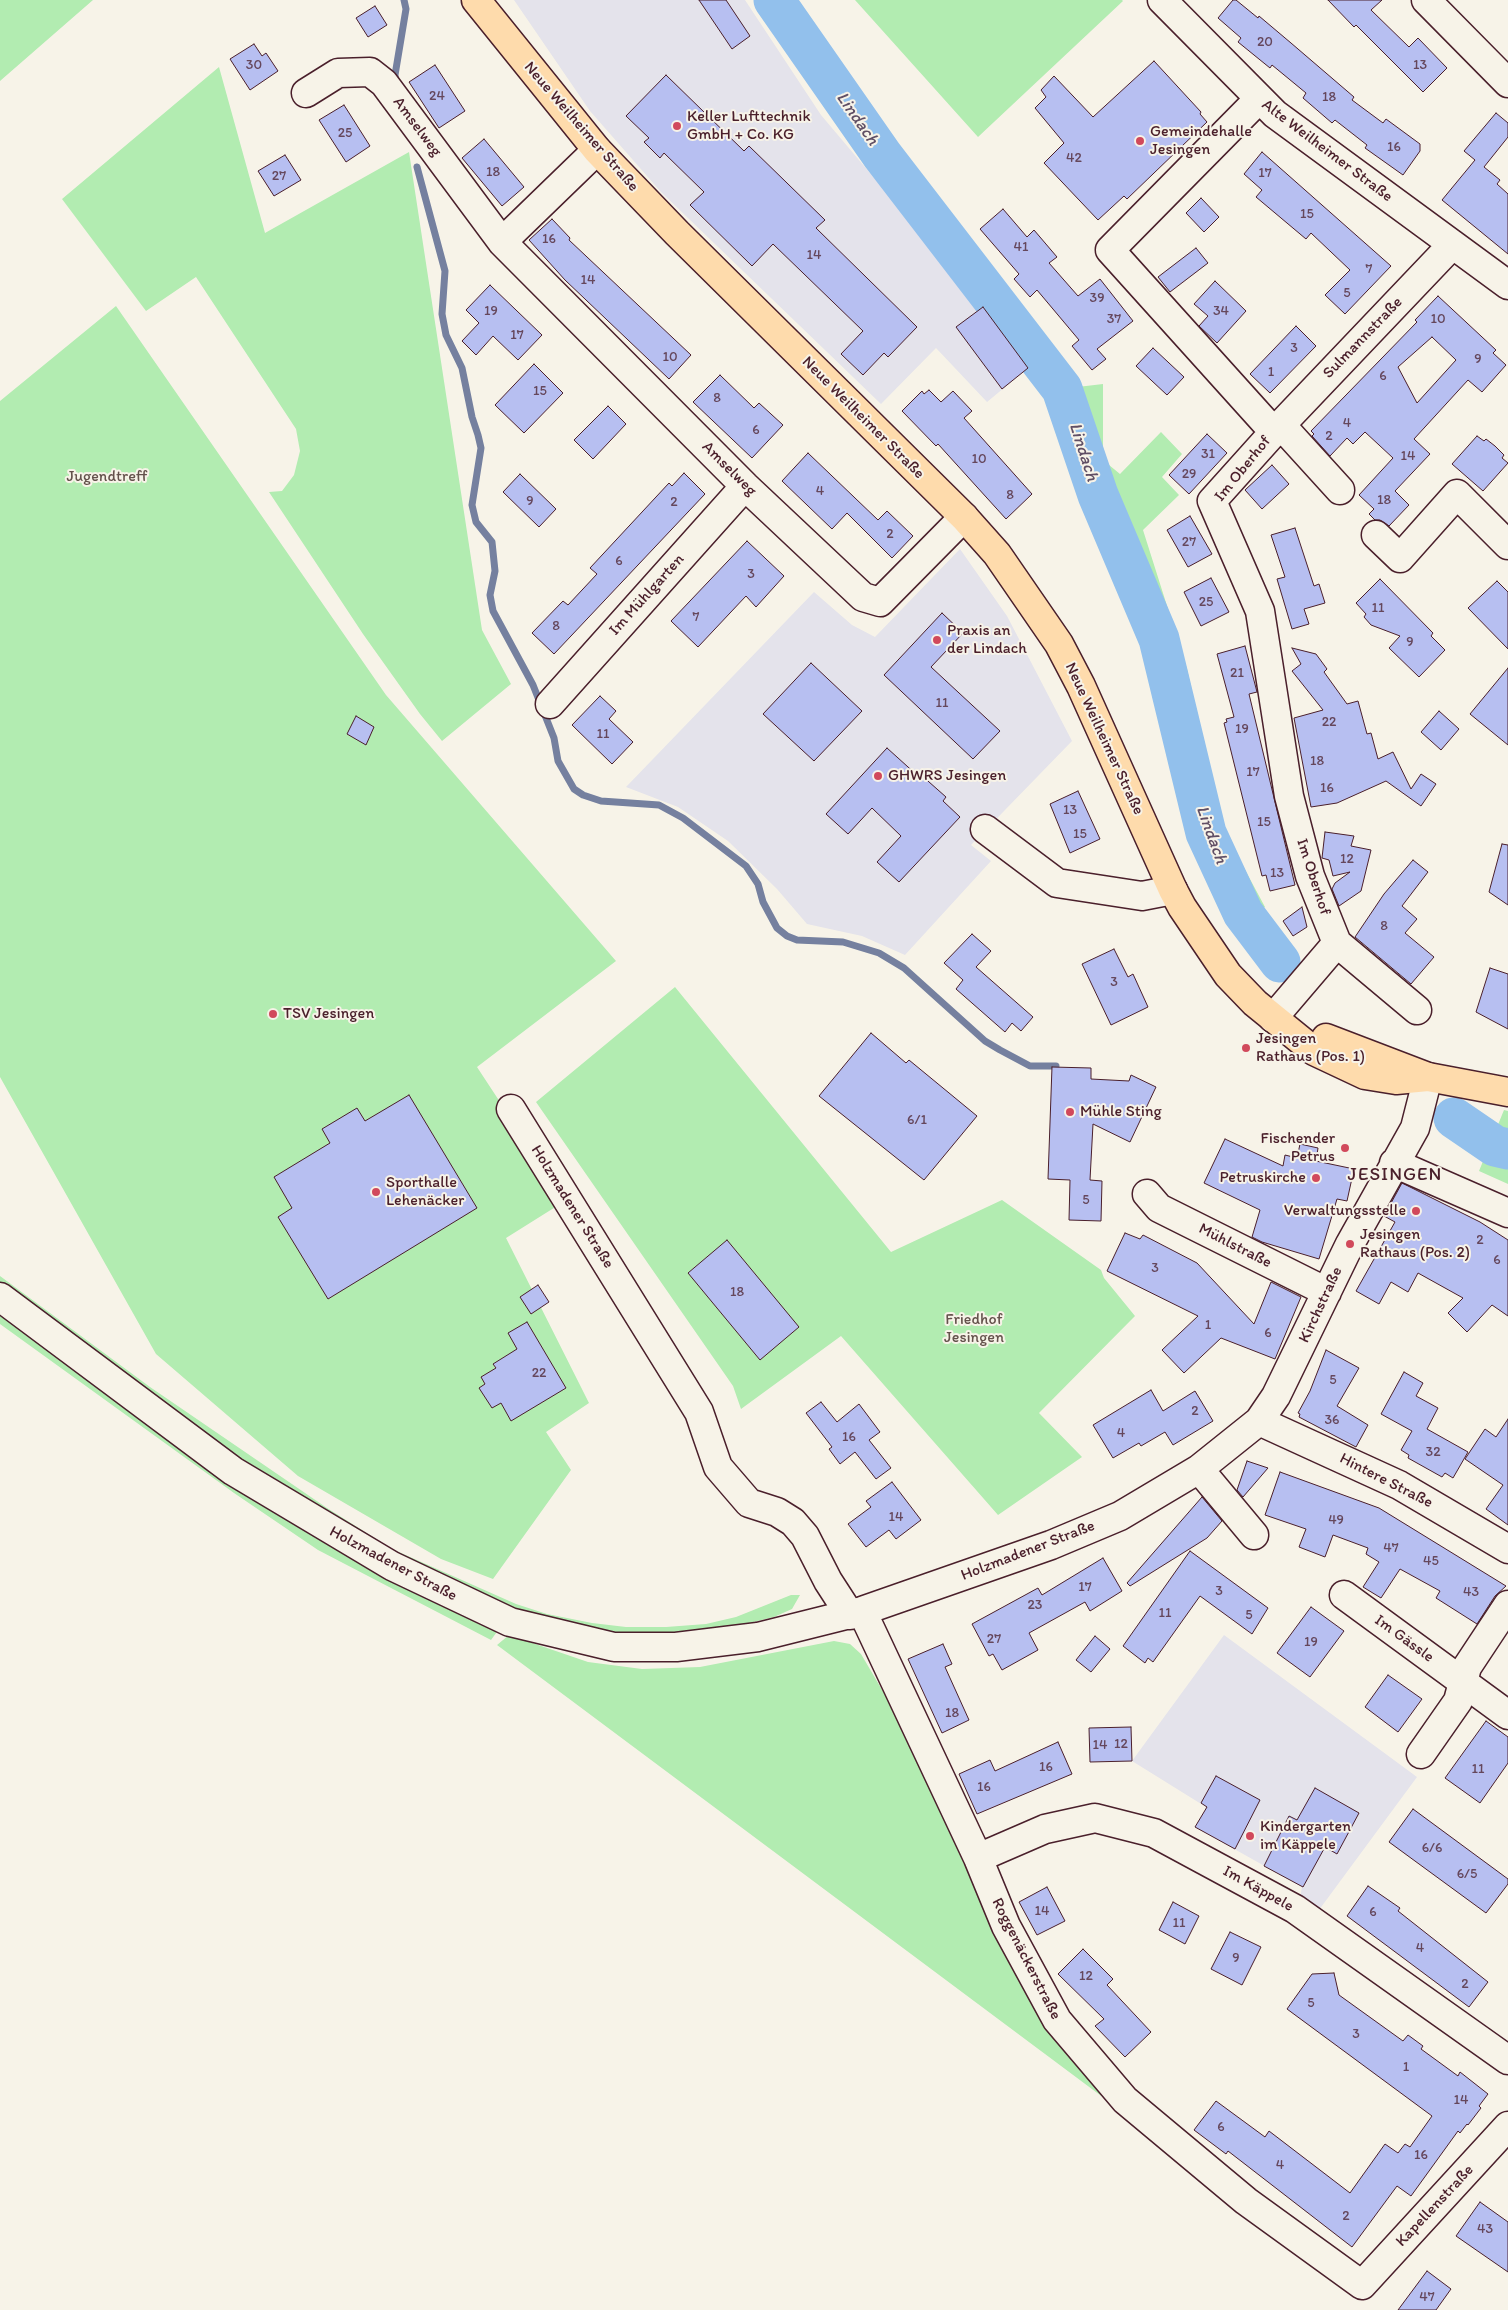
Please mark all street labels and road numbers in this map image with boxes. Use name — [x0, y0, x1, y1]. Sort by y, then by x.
street label: Neue Weilheimer Straße — [519, 58, 643, 196]
street label: Amselweg — [388, 93, 446, 161]
street label: Alte Weilheimer Straße — [1258, 95, 1396, 207]
street label: Sulmannstraße — [1319, 293, 1407, 383]
street label: Neue Weilheimer Straße — [798, 353, 928, 483]
street label: Im Oberhof — [1211, 432, 1275, 506]
street label: Amselweg — [698, 438, 760, 500]
street label: Im Mühlgarten — [605, 550, 689, 640]
street label: Neue Weilheimer Straße — [1060, 660, 1148, 818]
street label: Im Oberhof — [1292, 836, 1334, 918]
street label: Holzmadener Straße — [526, 1142, 618, 1272]
street label: Mühlstraße — [1195, 1219, 1275, 1273]
street label: Kirchstraße — [1295, 1264, 1347, 1346]
street label: Hintere Straße — [1336, 1449, 1436, 1513]
street label: Holzmadener Straße — [958, 1517, 1098, 1585]
street label: Holzmadener Straße — [326, 1522, 460, 1606]
street label: Im Gässle — [1371, 1611, 1437, 1667]
street label: Im Käppele — [1219, 1862, 1297, 1916]
street label: Roggenäckerstraße — [987, 1895, 1065, 2023]
street label: Kapellenstraße — [1392, 2161, 1478, 2251]

